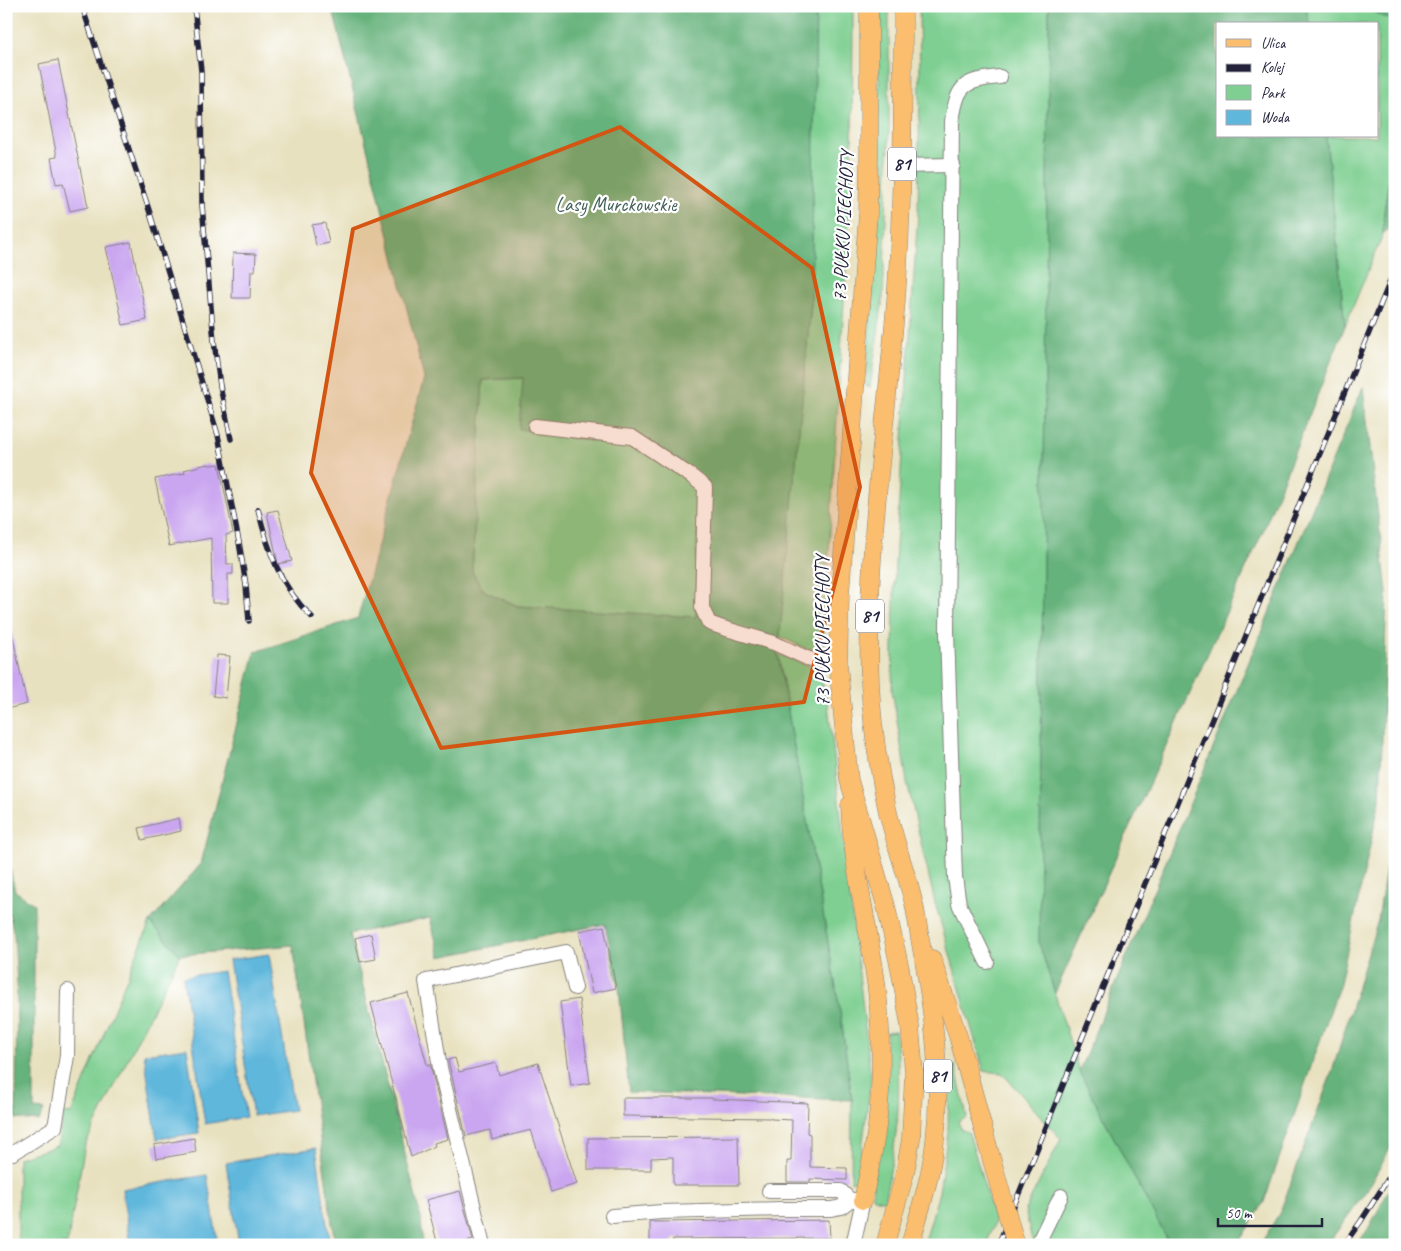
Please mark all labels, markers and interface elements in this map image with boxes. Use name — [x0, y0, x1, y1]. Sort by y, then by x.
legend — [1216, 22, 1378, 138]
text: Ulica — [1261, 34, 1286, 53]
text: Kolej — [1261, 58, 1285, 77]
text: Park — [1261, 84, 1286, 103]
text: Woda — [1261, 108, 1290, 127]
street label: 73 PUŁKU PIECHOTY — [827, 147, 860, 302]
road number: 81 — [888, 147, 916, 180]
park label: Lasy Murckowskie — [556, 192, 678, 217]
street label: 73 PUŁKU PIECHOTY — [810, 552, 835, 707]
road number: 81 — [856, 600, 884, 632]
road number: 81 — [924, 1060, 952, 1092]
scale bar — [1218, 1196, 1322, 1228]
text: 50 m — [1226, 1204, 1253, 1223]

